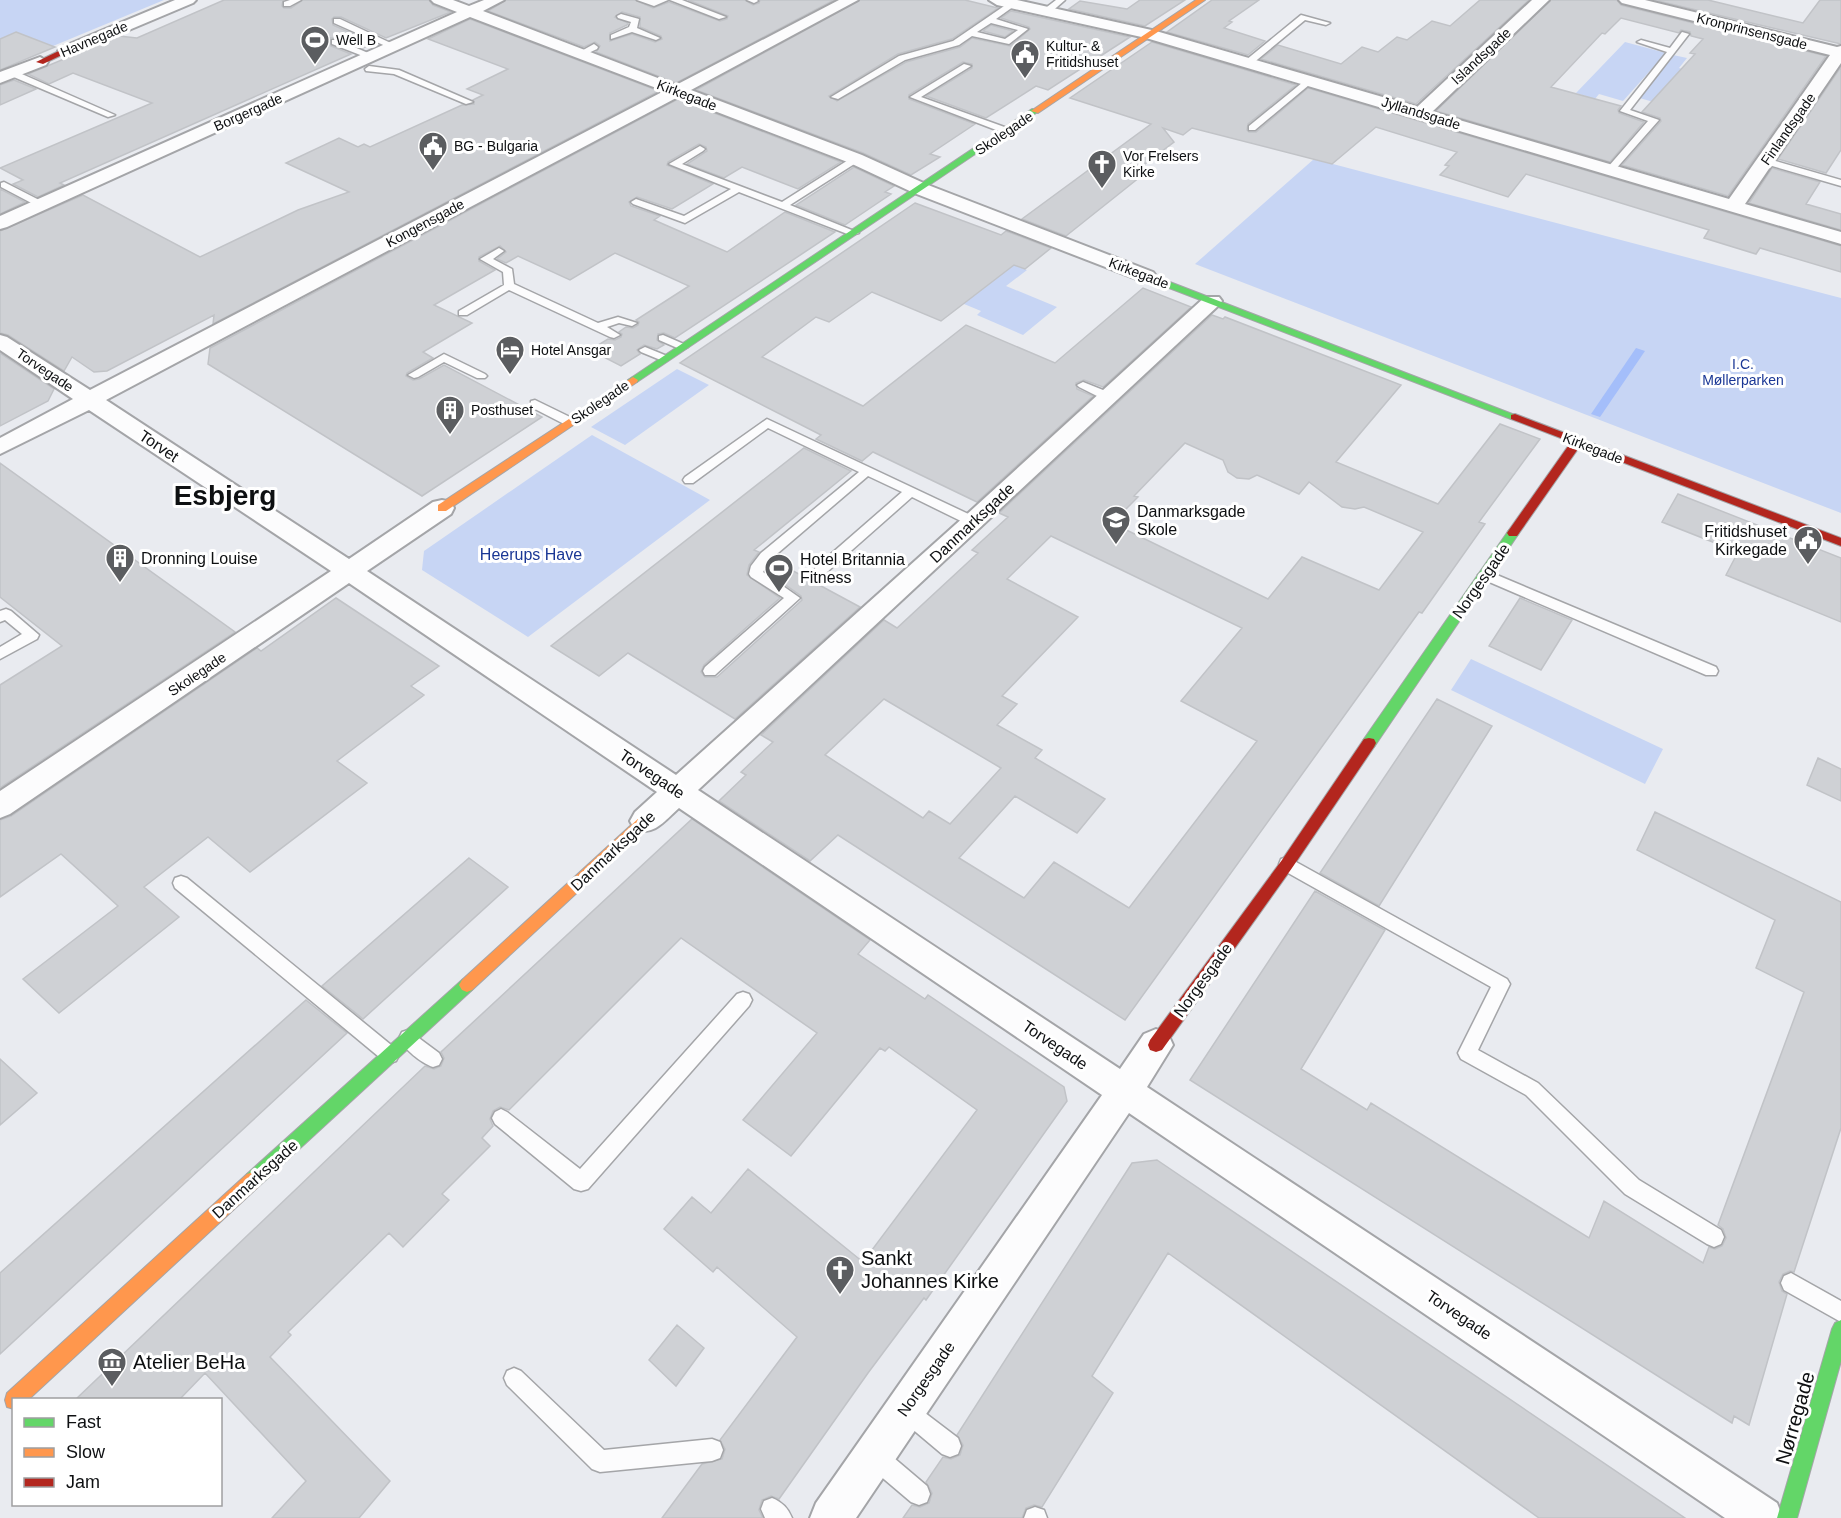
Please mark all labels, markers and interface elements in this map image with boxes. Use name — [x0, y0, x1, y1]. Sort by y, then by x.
street label: Kronprinsensgade — [1695, 9, 1809, 53]
street label: Havnegade — [58, 18, 130, 60]
sports icon: Well B — [299, 24, 331, 66]
street label: Islandsgade — [1448, 24, 1514, 88]
place label: Well B — [336, 32, 376, 48]
public building icon: Kultur- & Fritidshuset — [1009, 38, 1041, 80]
place label: Kultur- & Fritidshuset — [1046, 38, 1118, 70]
street label: Kirkegade — [655, 76, 719, 114]
street label: Borgergade — [211, 90, 285, 134]
street label: Finlandsgade — [1757, 90, 1819, 168]
street label: Jyllandsgade — [1380, 93, 1463, 133]
street label: Skolegade — [972, 108, 1036, 158]
public building icon: BG - Bulgaria — [417, 130, 449, 172]
place label: BG - Bulgaria — [454, 138, 538, 154]
church icon: Vor Frelsers Kirke — [1086, 148, 1118, 190]
place label: Vor Frelsers Kirke — [1123, 148, 1198, 180]
street label: Kongensgade — [383, 196, 467, 250]
street label: Kirkegade — [1107, 254, 1171, 292]
hotel icon: Hotel Ansgar — [494, 334, 526, 376]
place label: Hotel Ansgar — [531, 342, 611, 358]
street label: Torvegade — [13, 345, 77, 395]
park label: I.C. Møllerparken — [1702, 356, 1784, 388]
street label: Skolegade — [568, 377, 632, 427]
building icon: Posthuset — [434, 394, 466, 436]
place label: Posthuset — [471, 402, 533, 418]
street label: Torvet — [136, 427, 182, 466]
street label: Kirkegade — [1561, 429, 1625, 467]
district label: Esbjerg — [174, 480, 276, 511]
street label: Danmarksgade — [927, 480, 1018, 566]
place label: Danmarksgade Skole — [1137, 503, 1246, 538]
school or university icon: Danmarksgade Skole — [1100, 504, 1132, 546]
place label: Fritidshuset Kirkegade — [1704, 523, 1788, 558]
public building icon: Fritidshuset Kirkegade — [1792, 524, 1824, 566]
street label: Norgesgade — [1449, 540, 1513, 622]
building icon: Dronning Louise — [104, 542, 136, 584]
park label: Heerups Have — [480, 546, 582, 563]
place label: Dronning Louise — [141, 550, 258, 567]
place label: Hotel Britannia Fitness — [800, 551, 905, 586]
sports icon: Hotel Britannia Fitness — [763, 552, 795, 594]
street label: Skolegade — [165, 649, 229, 699]
street label: Torvegade — [616, 746, 688, 802]
street label: Danmarksgade — [568, 808, 659, 894]
street label: Norgesgade — [1171, 940, 1236, 1020]
street label: Torvegade — [1019, 1017, 1091, 1073]
street label: Danmarksgade — [209, 1136, 301, 1222]
place label: Sankt Johannes Kirke — [861, 1247, 999, 1292]
church icon: Sankt Johannes Kirke — [824, 1254, 856, 1296]
street label: Torvegade — [1423, 1287, 1495, 1343]
street label: Norgesgade — [894, 1338, 958, 1420]
museum icon: Atelier BeHa — [96, 1346, 128, 1388]
place label: Atelier BeHa — [133, 1351, 246, 1373]
street label: Nørregade — [1771, 1369, 1819, 1467]
legend — [12, 1398, 222, 1506]
text: Fast — [66, 1412, 101, 1432]
text: Slow — [66, 1442, 106, 1462]
text: Jam — [66, 1472, 100, 1492]

